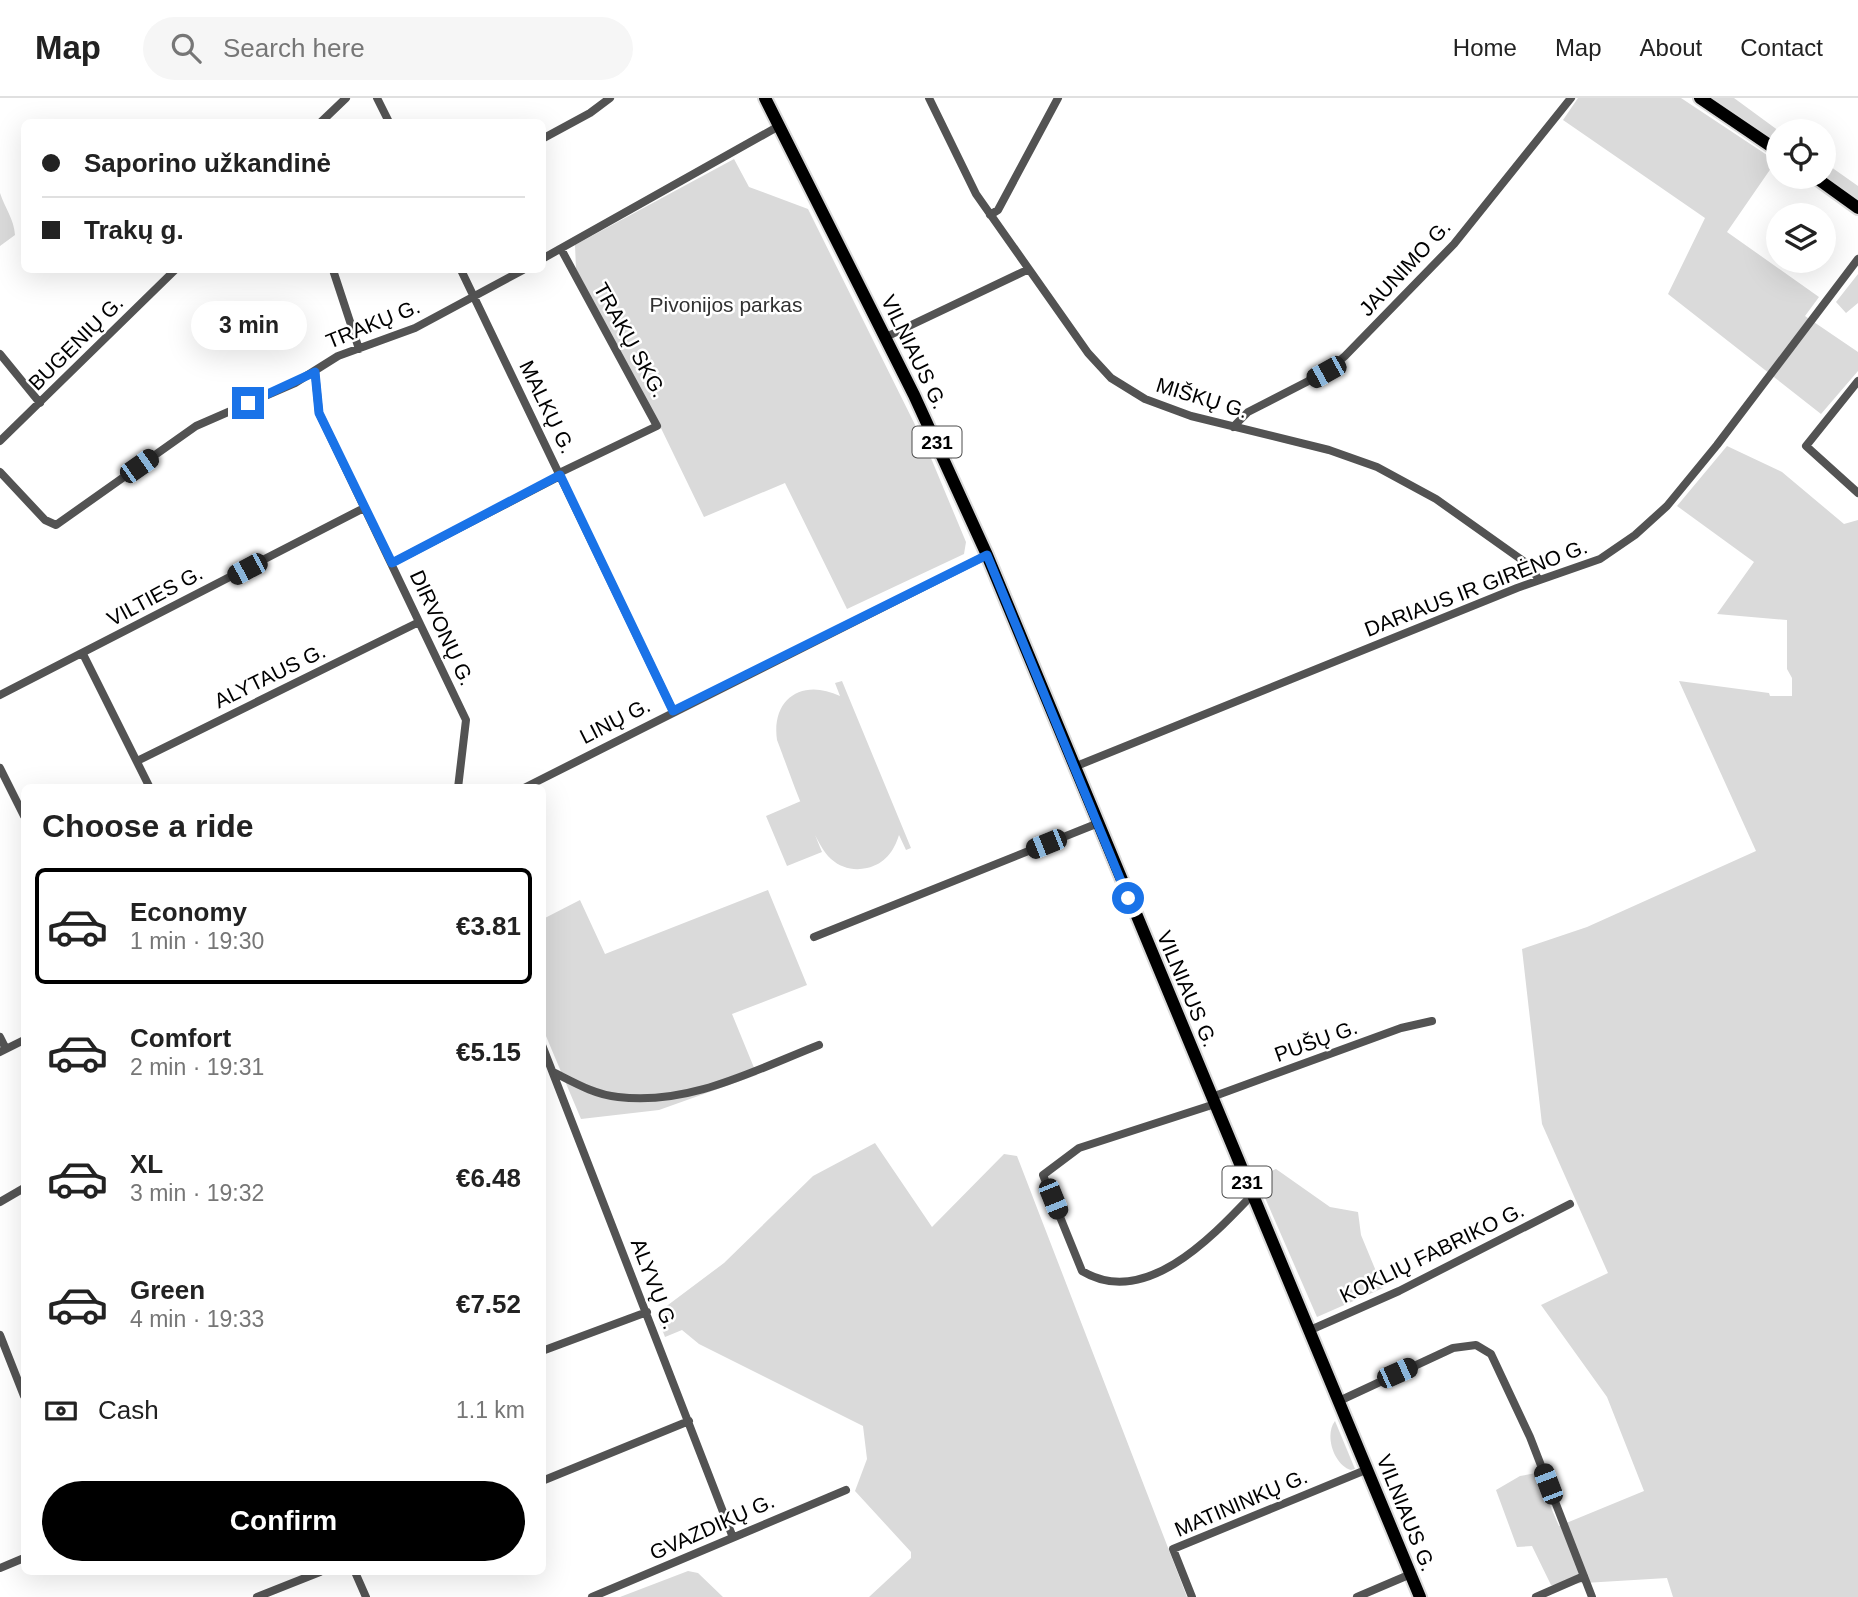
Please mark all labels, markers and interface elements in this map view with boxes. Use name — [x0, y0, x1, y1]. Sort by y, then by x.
search box — [143, 17, 633, 80]
text: Map — [35, 29, 101, 66]
icon: search — [167, 29, 205, 67]
text: Search here — [223, 33, 365, 63]
text: Home — [1453, 34, 1517, 61]
text: Map — [1555, 34, 1602, 61]
text: About — [1640, 34, 1702, 61]
text: Contact — [1740, 34, 1823, 61]
map controls — [1766, 119, 1836, 273]
button: locate — [1766, 119, 1836, 189]
text: Saporino užkandinė — [84, 148, 331, 178]
button: layers — [1766, 203, 1836, 273]
text: Trakų g. — [84, 215, 184, 245]
street label: JAUNIMO G. — [1354, 215, 1455, 320]
street label: TRAKŲ SKG. — [590, 279, 671, 401]
street label: BUGENIŲ G. — [24, 291, 128, 395]
street label: VILNIAUS G. — [877, 291, 952, 412]
park label: Pivonijos parkas — [650, 293, 802, 316]
street label: TRAKŲ G. — [323, 294, 423, 353]
callout: 3 min — [190, 302, 306, 350]
text: 3 min — [219, 312, 279, 338]
car — [1303, 353, 1350, 391]
street label: MALKŲ G. — [515, 357, 580, 457]
street label: MIŠKŲ G. — [1154, 373, 1251, 422]
route end — [232, 387, 264, 419]
road number: 231 — [912, 426, 962, 458]
car — [116, 445, 163, 487]
street label: DARIAUS IR GIRĖNO G. — [1361, 534, 1591, 641]
car — [224, 550, 271, 588]
street label: VILTIES G. — [103, 561, 206, 630]
street label: DIRVONŲ G. — [406, 567, 479, 689]
street label: ALYTAUS G. — [211, 639, 329, 712]
street label: LINŲ G. — [576, 693, 654, 748]
text: Choose a ride — [42, 808, 254, 844]
car — [1023, 826, 1070, 862]
route start — [1112, 882, 1144, 914]
icon: car — [46, 895, 109, 958]
text: Economy — [130, 897, 247, 927]
text: €3.81 — [456, 911, 521, 941]
street label: VILNIAUS G. — [1153, 927, 1222, 1050]
text: 1 min · 19:30 — [130, 928, 264, 954]
street label: PUŠŲ G. — [1271, 1015, 1360, 1066]
icon: car — [46, 1021, 109, 1084]
text: Comfort — [130, 1023, 231, 1053]
text: €5.15 — [456, 1037, 521, 1067]
text: 2 min · 19:31 — [130, 1054, 264, 1080]
icon: car — [46, 1147, 109, 1210]
text: XL — [130, 1149, 163, 1179]
text: €6.48 — [456, 1163, 521, 1193]
road number: 231 — [1222, 1166, 1272, 1198]
car — [1036, 1176, 1071, 1222]
text: 3 min · 19:32 — [130, 1180, 264, 1206]
street label: KOKLIŲ FABRIKO G. — [1336, 1198, 1528, 1307]
street label: ALYVŲ G. — [627, 1235, 682, 1332]
icon: car — [46, 1273, 109, 1336]
text: Green — [130, 1275, 205, 1305]
text: €7.52 — [456, 1289, 521, 1319]
text: 4 min · 19:33 — [130, 1306, 264, 1332]
car — [1374, 1355, 1421, 1391]
icon: cash — [42, 1392, 80, 1430]
text: Cash — [98, 1395, 159, 1425]
text: 1.1 km — [456, 1397, 525, 1423]
street label: VILNIAUS G. — [1373, 1451, 1440, 1574]
car — [1531, 1461, 1566, 1507]
street label: MATININKŲ G. — [1171, 1464, 1311, 1541]
button: Confirm — [42, 1481, 525, 1561]
street label: GVAZDIKŲ G. — [646, 1489, 778, 1564]

